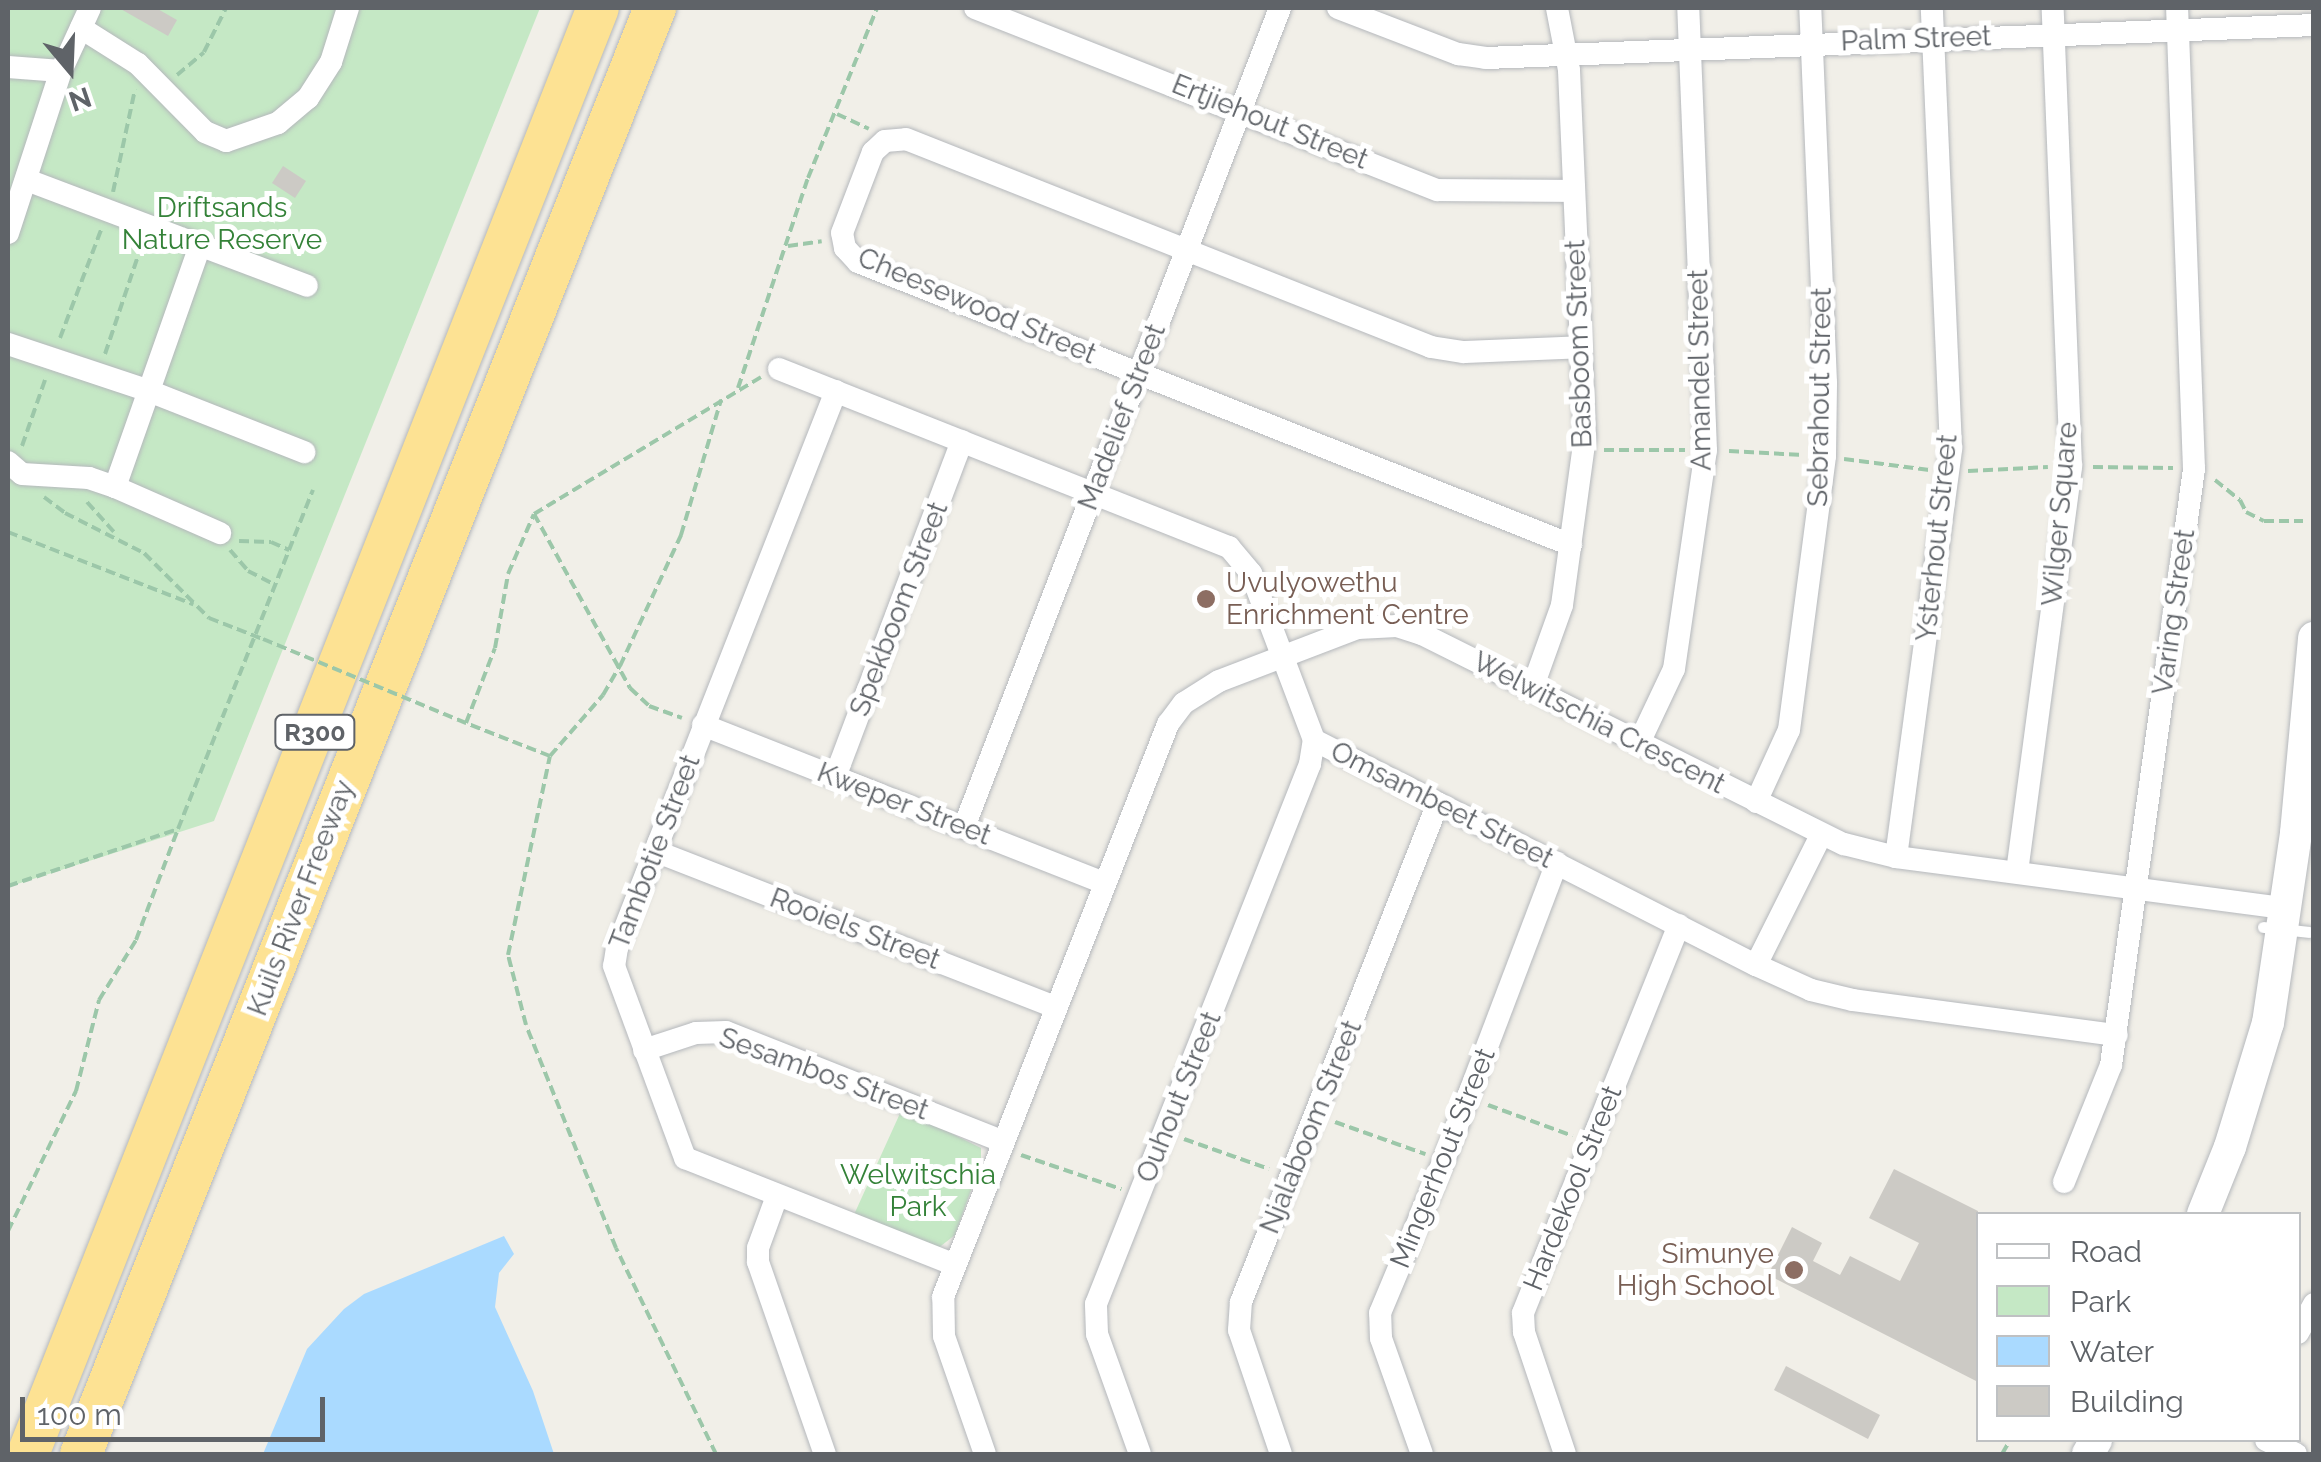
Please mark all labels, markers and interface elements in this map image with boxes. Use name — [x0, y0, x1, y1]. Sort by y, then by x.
north arrow — [20, 20, 120, 120]
street label: Palm Street — [1840, 20, 1992, 58]
street label: Ertjiehout Street — [1167, 67, 1373, 177]
text: N — [64, 80, 95, 118]
park label: Driftsands Nature Reserve — [122, 191, 322, 257]
street label: Basboom Street — [1559, 239, 1599, 449]
street label: Cheesewood Street — [853, 241, 1101, 371]
street label: Amandel Street — [1681, 268, 1719, 472]
street label: Sebrahout Street — [1801, 287, 1839, 507]
street label: Madelief Street — [1071, 319, 1173, 515]
street label: Wilger Square — [2035, 420, 2085, 608]
street label: Ysterhout Street — [1909, 433, 1965, 643]
street label: Spekboom Street — [843, 497, 955, 721]
street label: Varing Street — [2146, 527, 2202, 697]
place label: Uvulyowethu Enrichment Centre — [1226, 566, 1469, 632]
marker: Uvulyowethu Enrichment Centre — [1195, 588, 1217, 610]
street label: Welwitschia Crescent — [1467, 645, 1731, 801]
road number: R300 — [272, 712, 358, 752]
street label: Omsambeet Street — [1325, 734, 1559, 876]
street label: Tambotie Street — [602, 750, 708, 954]
street label: Kweper Street — [812, 755, 996, 853]
street label: Kuils River Freeway — [240, 775, 362, 1021]
street label: Rooiels Street — [765, 881, 945, 977]
street label: Ouhout Street — [1129, 1007, 1229, 1187]
street label: Njalaboom Street — [1253, 1015, 1369, 1239]
street label: Sesambos Street — [715, 1021, 933, 1127]
street label: Mingerhout Street — [1384, 1043, 1502, 1273]
street label: Hardekool Street — [1516, 1080, 1630, 1296]
park label: Welwitschia Park — [840, 1158, 996, 1224]
legend — [1976, 1212, 2301, 1442]
text: Road — [2070, 1234, 2142, 1269]
place label: Simunye High School — [1617, 1237, 1774, 1303]
marker: Simunye High School — [1783, 1259, 1805, 1281]
text: Park — [2070, 1284, 2131, 1319]
text: Water — [2070, 1334, 2154, 1369]
scale bar — [25, 1377, 330, 1439]
text: Building — [2070, 1384, 2184, 1419]
text: 100 m — [37, 1397, 122, 1432]

